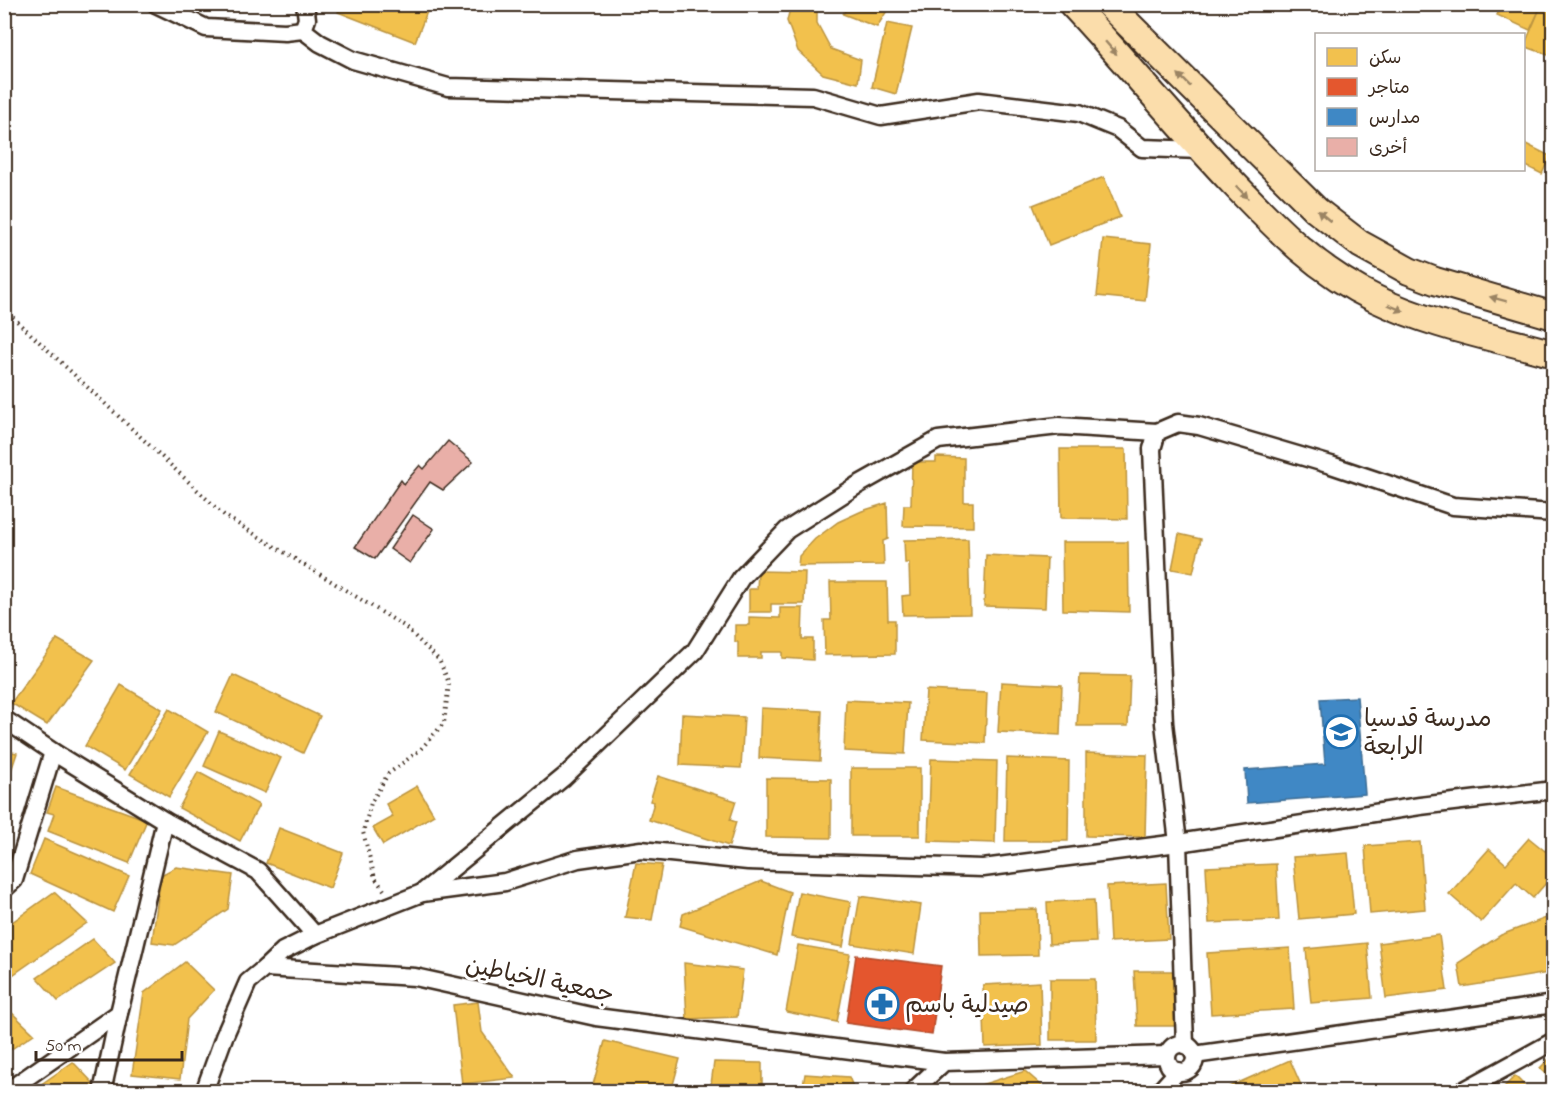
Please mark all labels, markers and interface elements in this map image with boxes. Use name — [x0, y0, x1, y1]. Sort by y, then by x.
legend — [1315, 33, 1525, 171]
one-way arrow — [1104, 40, 1117, 55]
text: سكن — [1369, 46, 1401, 72]
one-way arrow — [1178, 73, 1192, 87]
text: متاجر — [1367, 76, 1410, 102]
text: مدارس — [1369, 106, 1420, 132]
text: أخرى — [1369, 136, 1407, 162]
one-way arrow — [1235, 185, 1249, 200]
one-way arrow — [1317, 210, 1332, 223]
one-way arrow — [1488, 294, 1507, 304]
one-way arrow — [1388, 303, 1406, 313]
place label: مدرسة قدسيا الرابعة — [1364, 703, 1492, 766]
school or university icon: مدرسة قدسيا الرابعة — [1323, 714, 1359, 750]
street label: جمعية الخياطين — [462, 949, 617, 1014]
pharmacy icon: صيدلية باسم — [864, 986, 900, 1022]
place label: صيدلية باسم — [905, 989, 1029, 1024]
scale bar — [36, 1024, 182, 1062]
text: 50 m — [45, 1034, 82, 1060]

